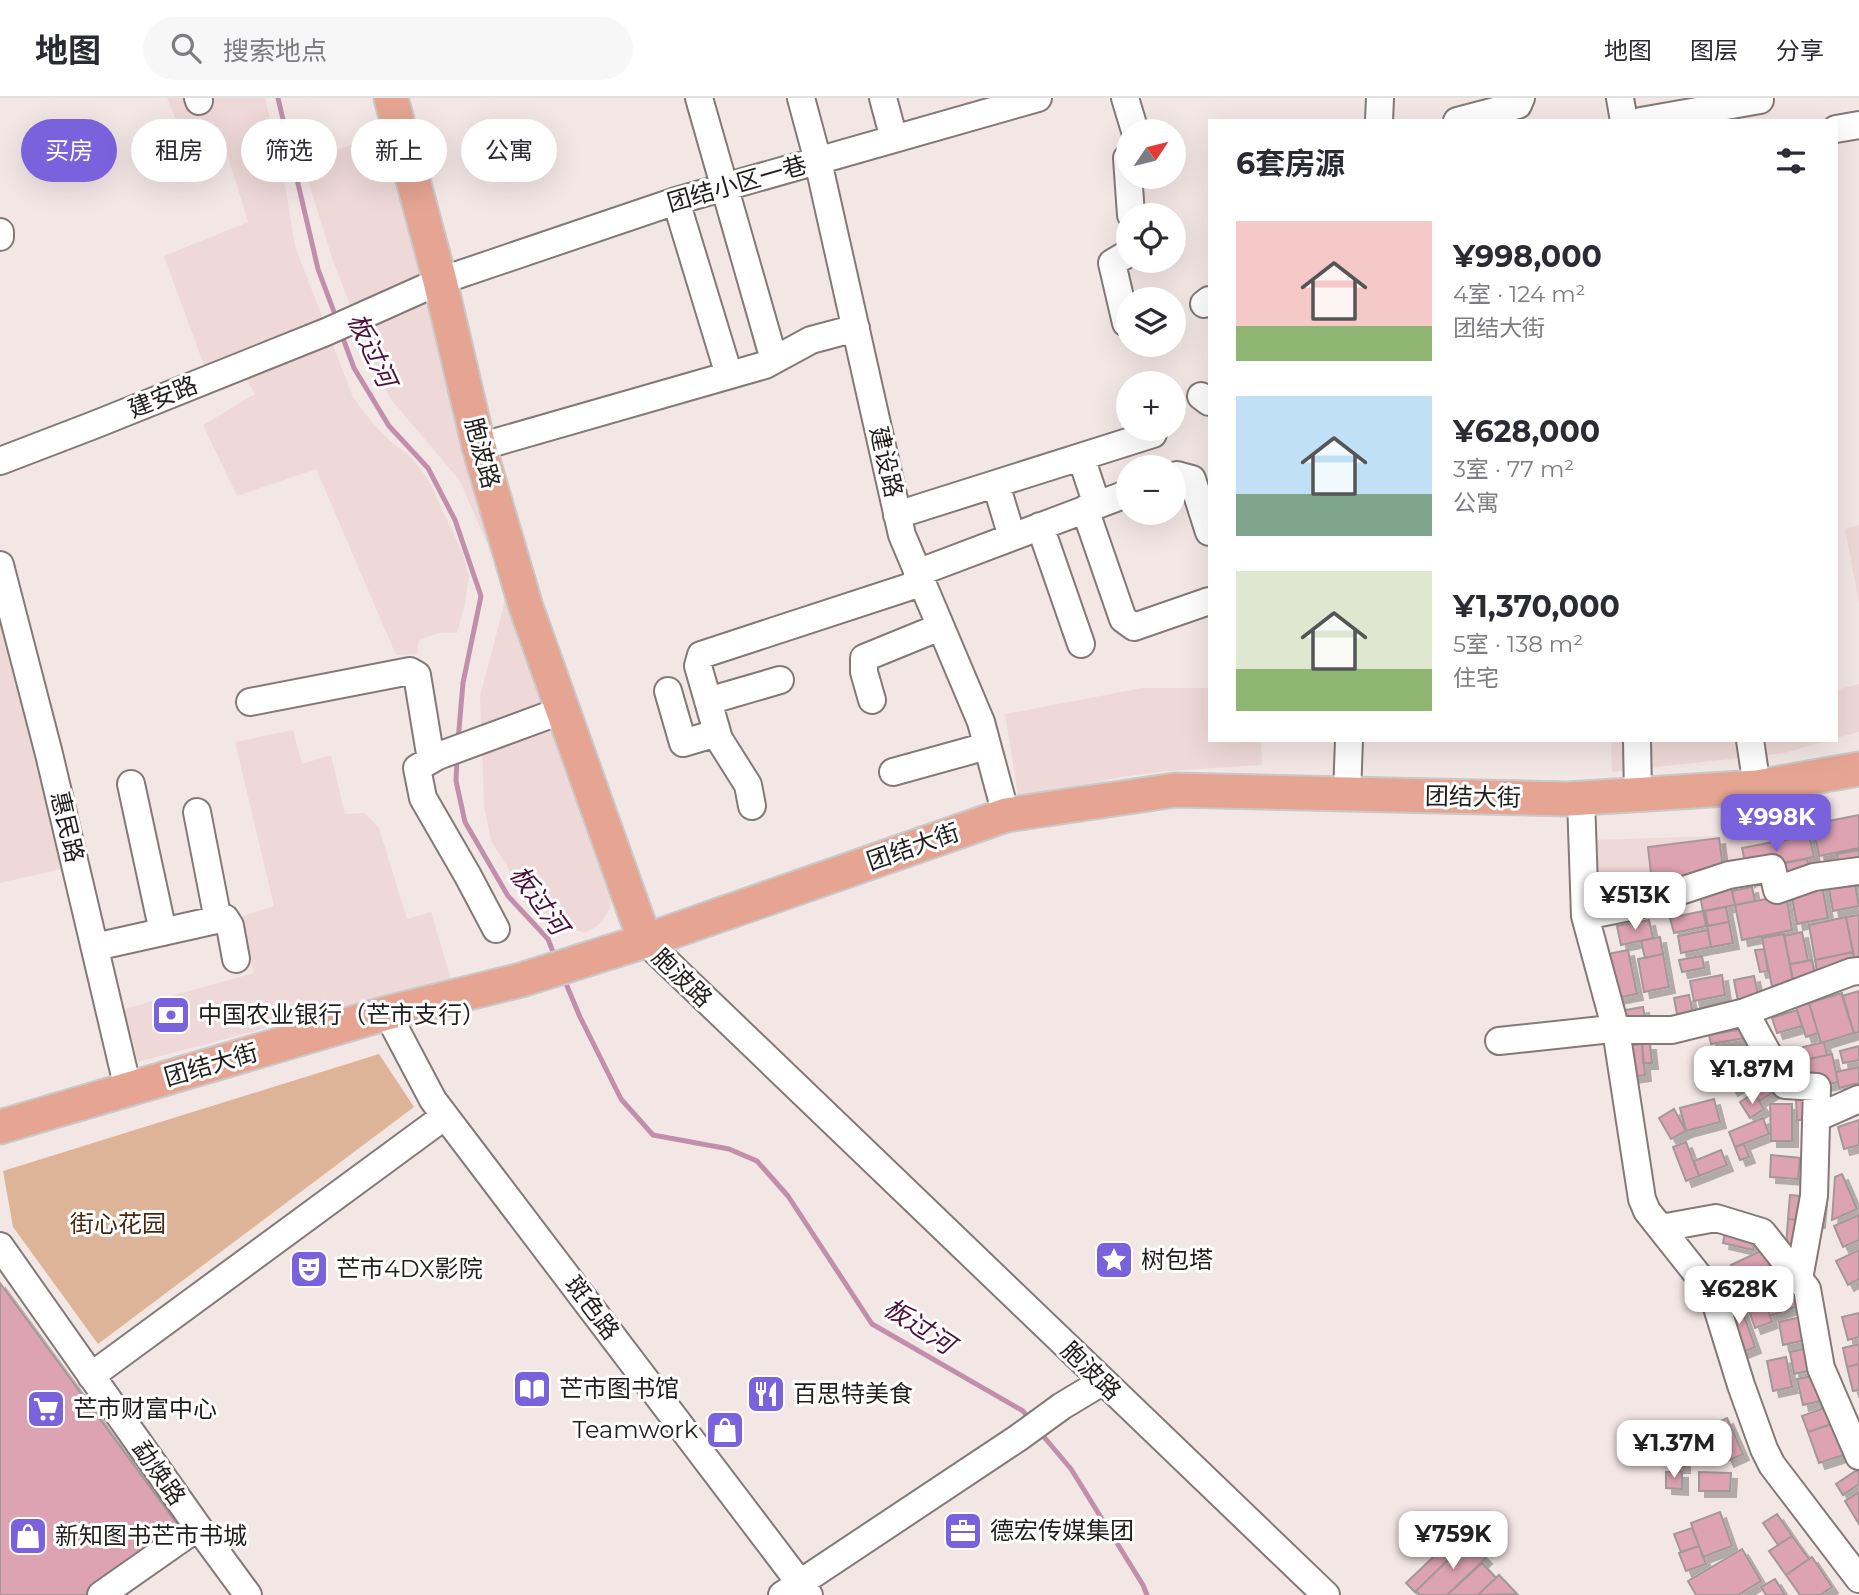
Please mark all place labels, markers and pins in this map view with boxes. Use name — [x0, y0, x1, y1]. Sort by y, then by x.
pin: ¥998K — [1727, 794, 1825, 854]
pin: ¥513K — [1586, 872, 1684, 932]
bank icon: 中国农业银行（芒市支行） — [150, 994, 192, 1036]
place label: 中国农业银行（芒市支行） — [198, 1000, 486, 1029]
pin: ¥1.87M — [1695, 1046, 1809, 1106]
place icon: 树包塔 — [1093, 1239, 1135, 1281]
place label: 树包塔 — [1141, 1245, 1213, 1274]
theatre icon: 芒市4DX影院 — [288, 1248, 330, 1290]
place label: 芒市4DX影院 — [336, 1254, 483, 1283]
pin: ¥628K — [1690, 1266, 1788, 1326]
library icon: 芒市图书馆 — [511, 1368, 553, 1410]
restaurant icon: 百思特美食 — [745, 1373, 787, 1415]
place label: 芒市图书馆 — [559, 1374, 679, 1403]
place label: 百思特美食 — [793, 1379, 913, 1408]
supermarket icon: 芒市财富中心 — [25, 1388, 67, 1430]
place label: 芒市财富中心 — [73, 1394, 217, 1423]
shop icon: Teamwork — [704, 1409, 746, 1451]
place label: Teamwork — [572, 1415, 699, 1444]
pin: ¥1.37M — [1617, 1420, 1731, 1480]
office icon: 德宏传媒集团 — [942, 1510, 984, 1552]
pin: ¥759K — [1404, 1512, 1502, 1571]
shop icon: 新知图书芒市书城 — [7, 1515, 49, 1557]
place label: 德宏传媒集团 — [990, 1516, 1134, 1545]
place label: 新知图书芒市书城 — [55, 1521, 247, 1550]

